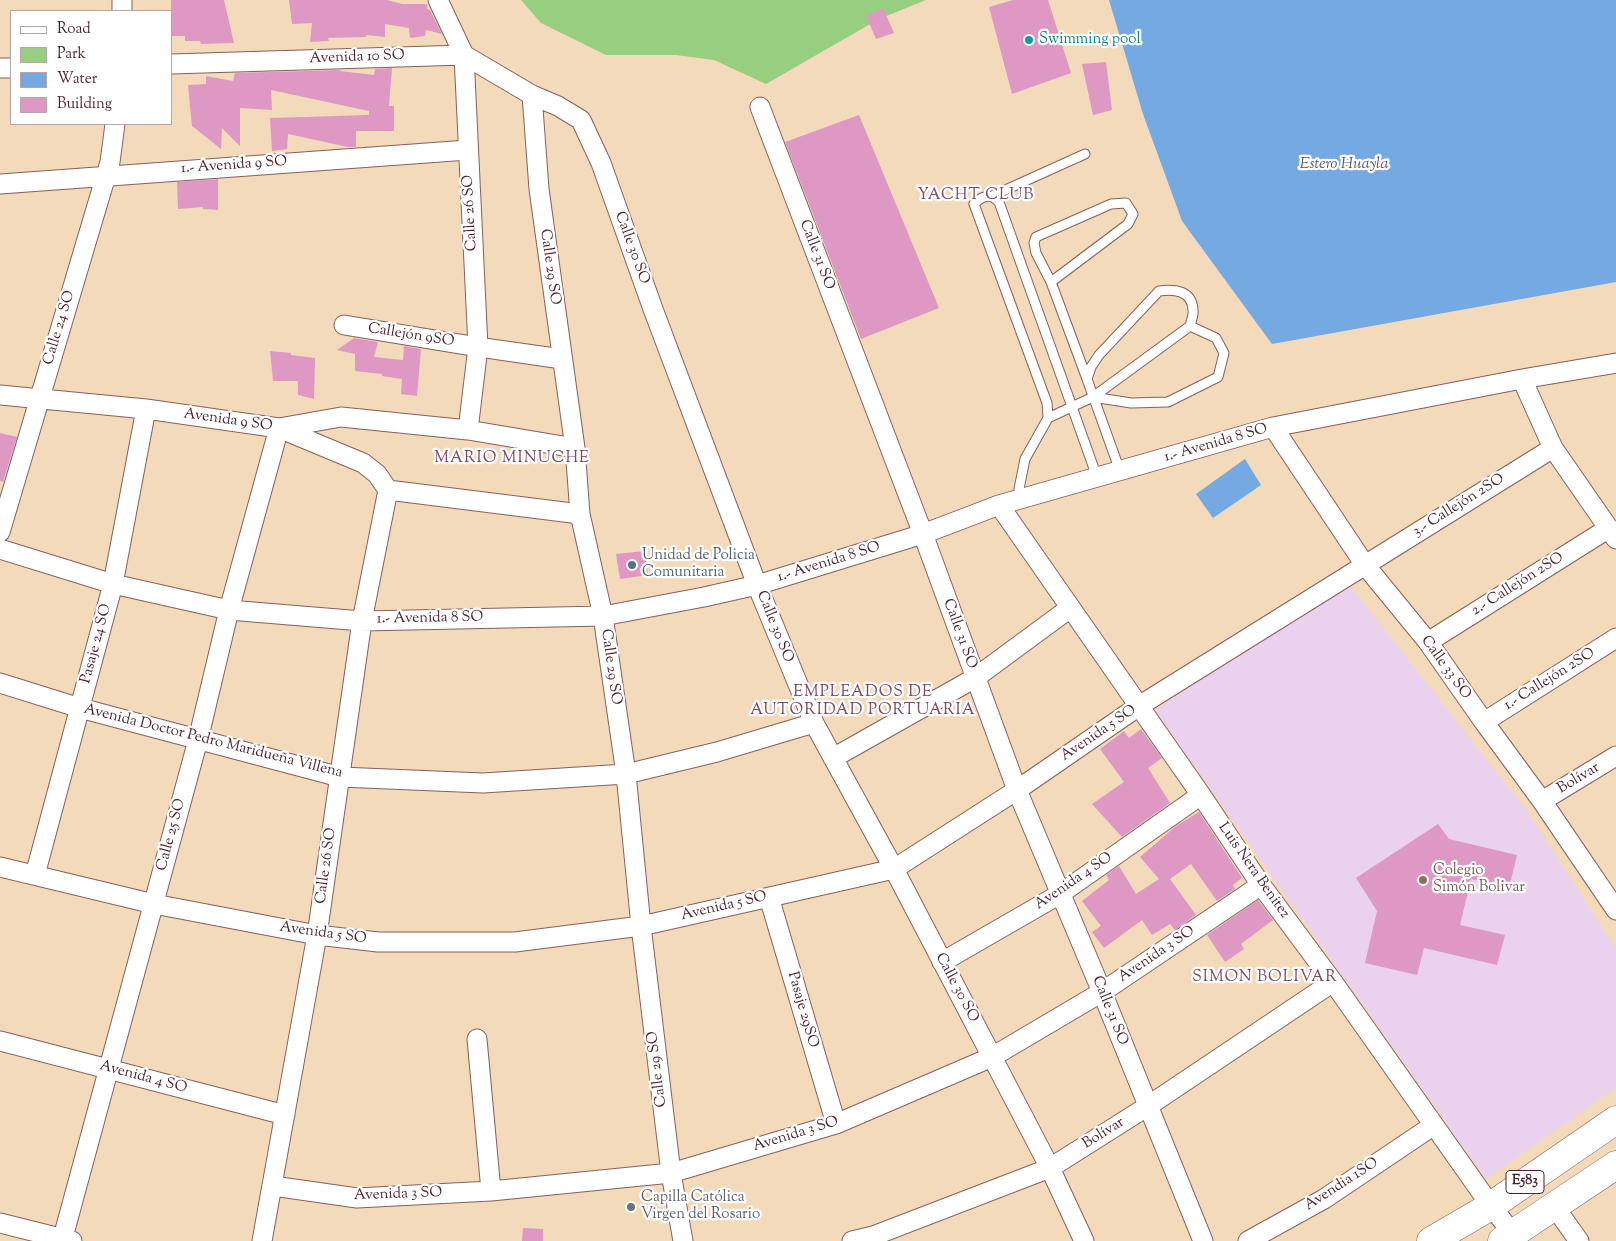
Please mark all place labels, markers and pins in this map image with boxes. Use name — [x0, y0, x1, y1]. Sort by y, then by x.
place label: Swimming pool — [1039, 31, 1141, 49]
marker: Swimming pool — [1023, 34, 1035, 46]
place label: Unidad de Policia Comunitaria — [642, 547, 755, 582]
marker: Unidad de Policia Comunitaria — [626, 559, 638, 571]
place label: Colegio Simón Bolivar — [1433, 862, 1525, 897]
marker: Colegio Simón Bolivar — [1417, 874, 1429, 886]
place label: Capilla Católica Virgen del Rosario — [641, 1189, 760, 1224]
marker: Capilla Católica Virgen del Rosario — [625, 1201, 637, 1213]

